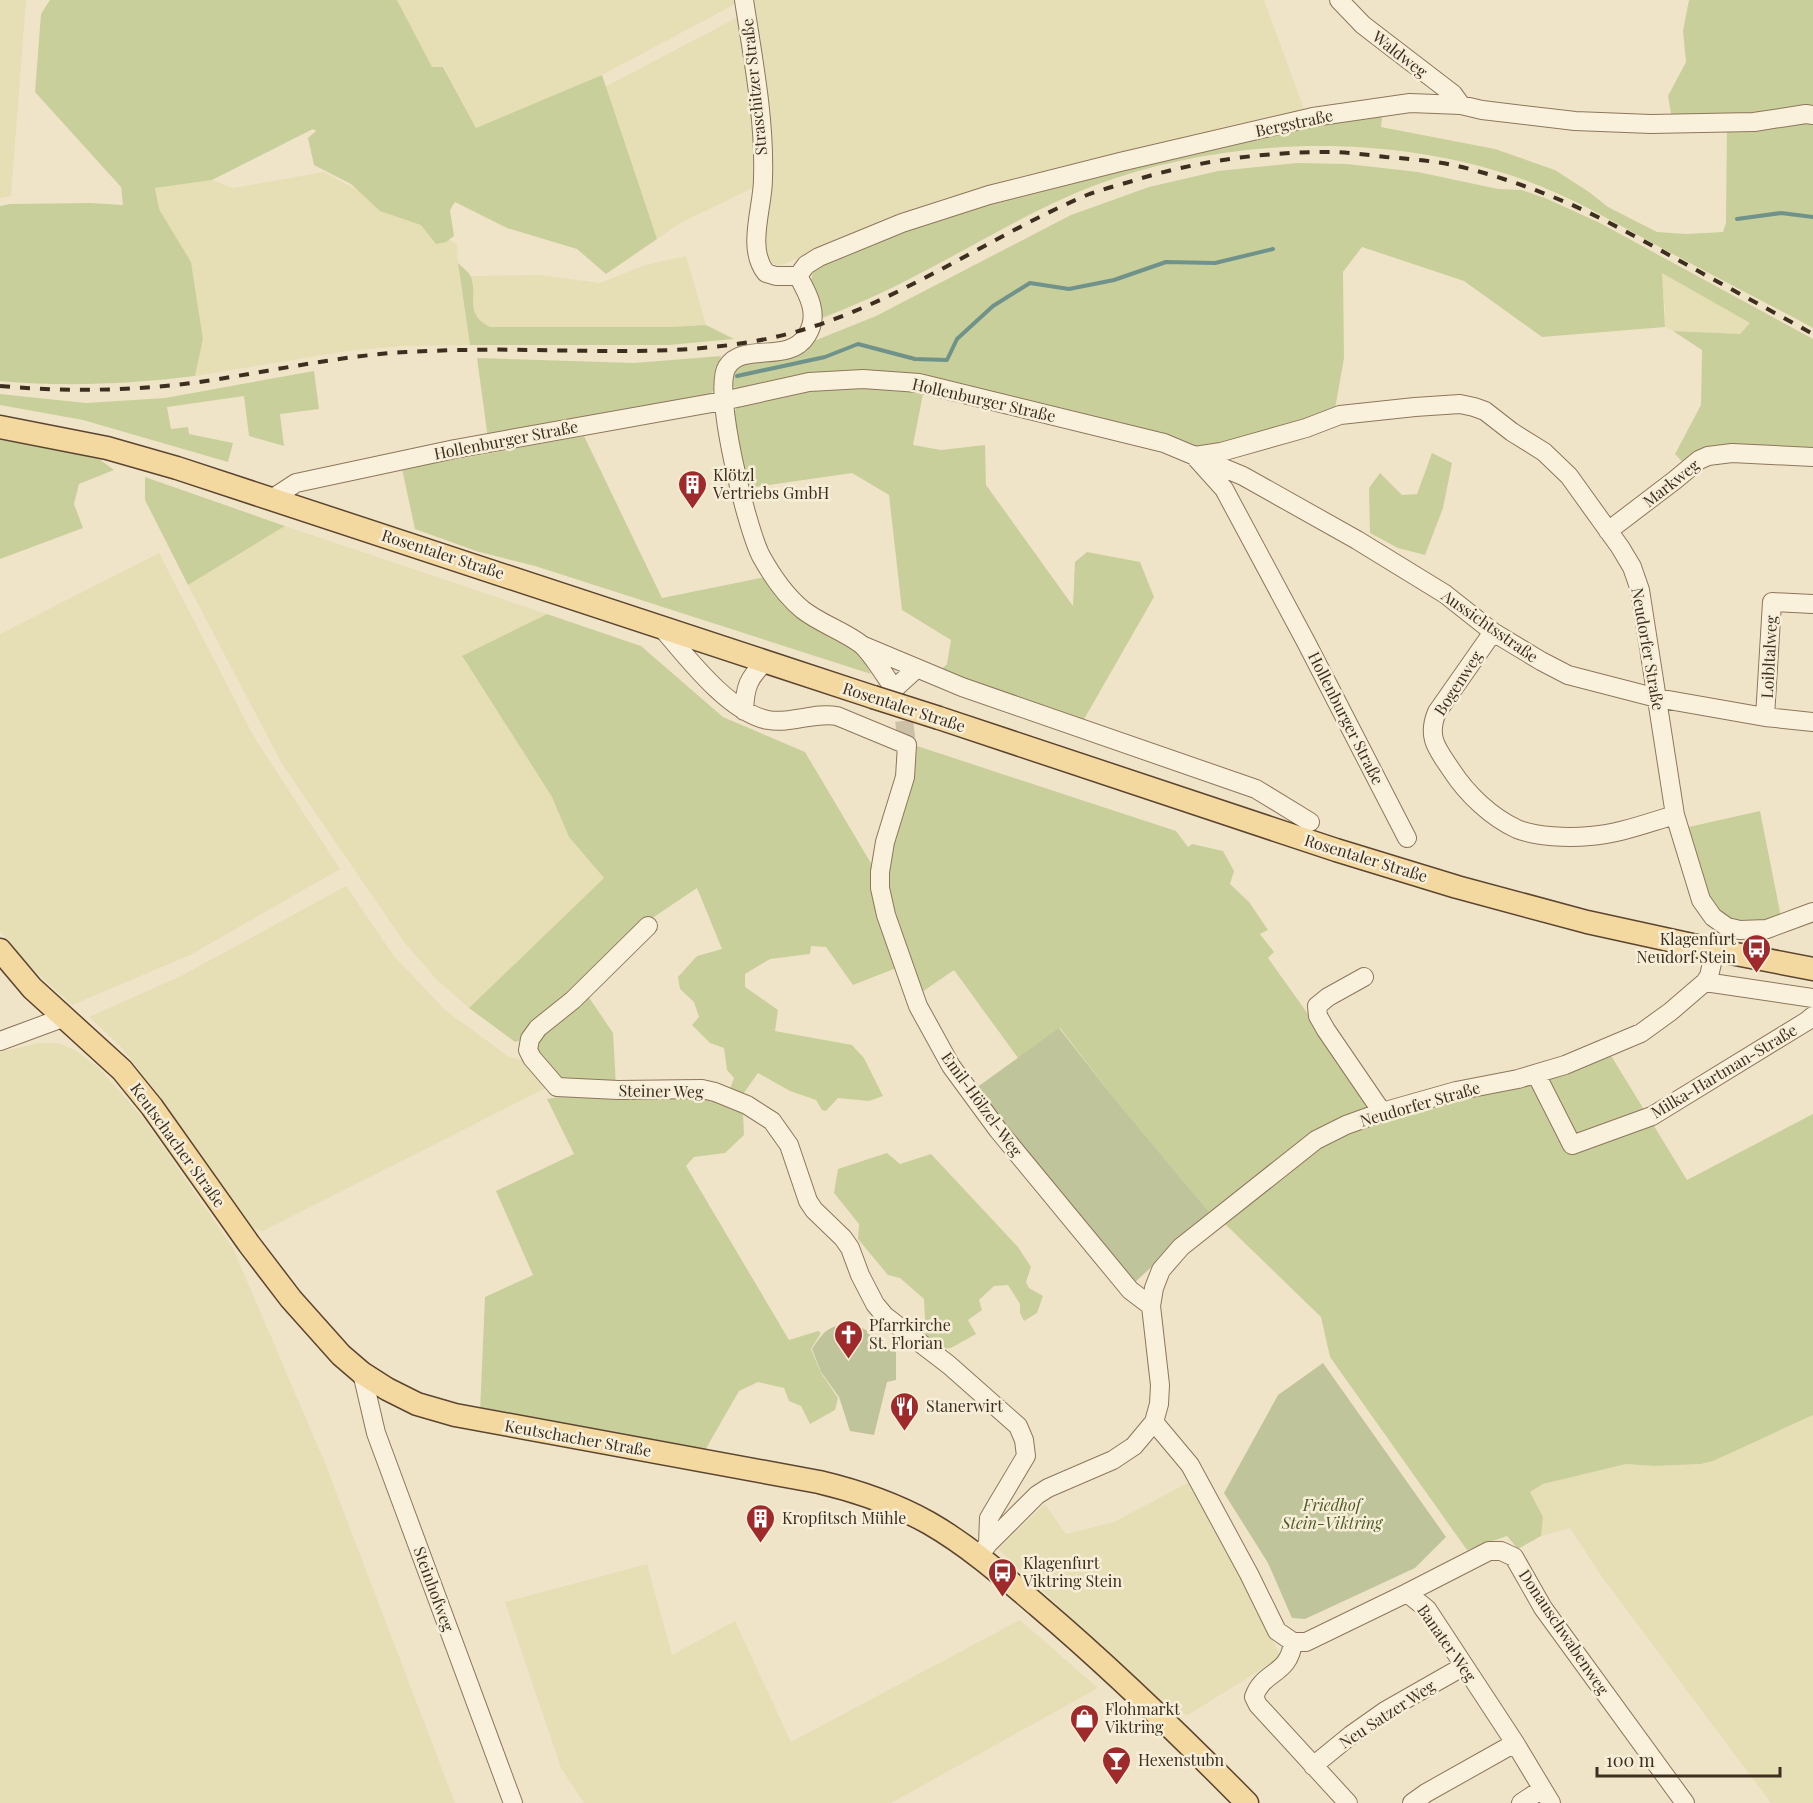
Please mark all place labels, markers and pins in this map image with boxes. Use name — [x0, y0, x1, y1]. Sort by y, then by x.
place label: Klötzl Vertriebs GmbH — [712, 464, 829, 503]
building icon: Klötzl Vertriebs GmbH — [676, 468, 708, 510]
place label: Klagenfurt Neudorf Stein — [1637, 928, 1736, 967]
bus stop icon: Klagenfurt Neudorf Stein — [1741, 932, 1773, 974]
place label: Pfarrkirche St. Florian — [869, 1314, 951, 1353]
church icon: Pfarrkirche St. Florian — [832, 1318, 864, 1360]
restaurant icon: Stanerwirt — [889, 1390, 921, 1432]
place label: Stanerwirt — [926, 1395, 1003, 1416]
building icon: Kropfitsch Mühle — [745, 1502, 777, 1544]
place label: Kropfitsch Mühle — [782, 1507, 906, 1528]
place label: Klagenfurt Viktring Stein — [1022, 1552, 1123, 1591]
bus stop icon: Klagenfurt Viktring Stein — [986, 1556, 1018, 1598]
place label: Flohmarkt Viktring — [1104, 1698, 1180, 1737]
shop icon: Flohmarkt Viktring — [1068, 1702, 1100, 1744]
bar icon: Hexenstubn — [1101, 1744, 1133, 1786]
place label: Hexenstubn — [1138, 1749, 1224, 1770]

